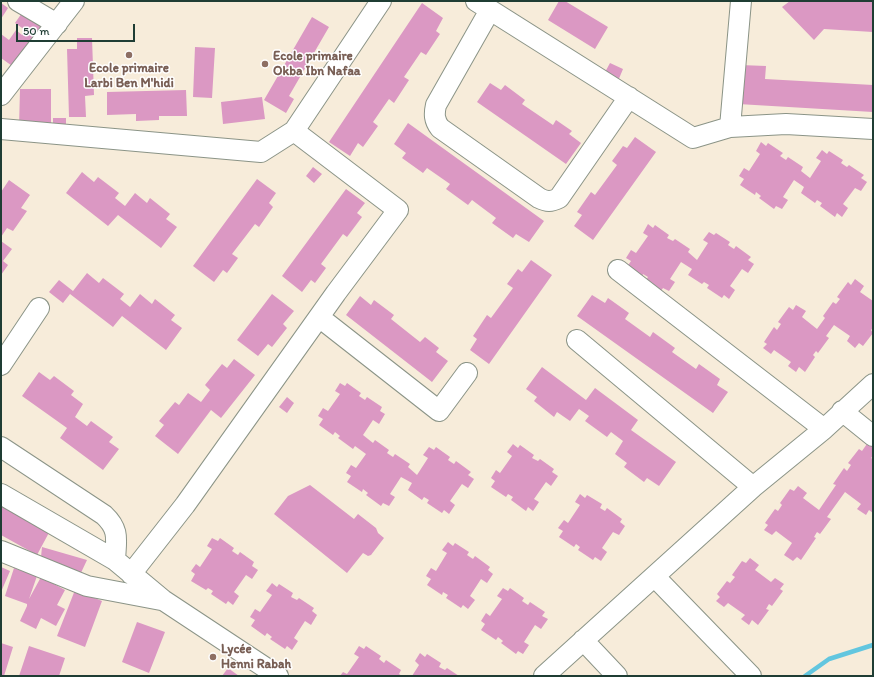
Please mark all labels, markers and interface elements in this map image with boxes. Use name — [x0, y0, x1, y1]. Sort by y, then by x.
scale bar — [18, 16, 137, 42]
text: 50 m — [23, 24, 49, 38]
place label: Ecole primaire Okba Ibn Nafaa — [273, 49, 361, 80]
marker: Ecole primaire Larbi Ben M'hidi — [124, 50, 134, 60]
marker: Ecole primaire Okba Ibn Nafaa — [260, 59, 270, 69]
place label: Ecole primaire Larbi Ben M'hidi — [84, 61, 174, 92]
place label: Lycée Henni Rabah — [221, 642, 291, 673]
marker: Lycée Henni Rabah — [208, 652, 218, 662]

